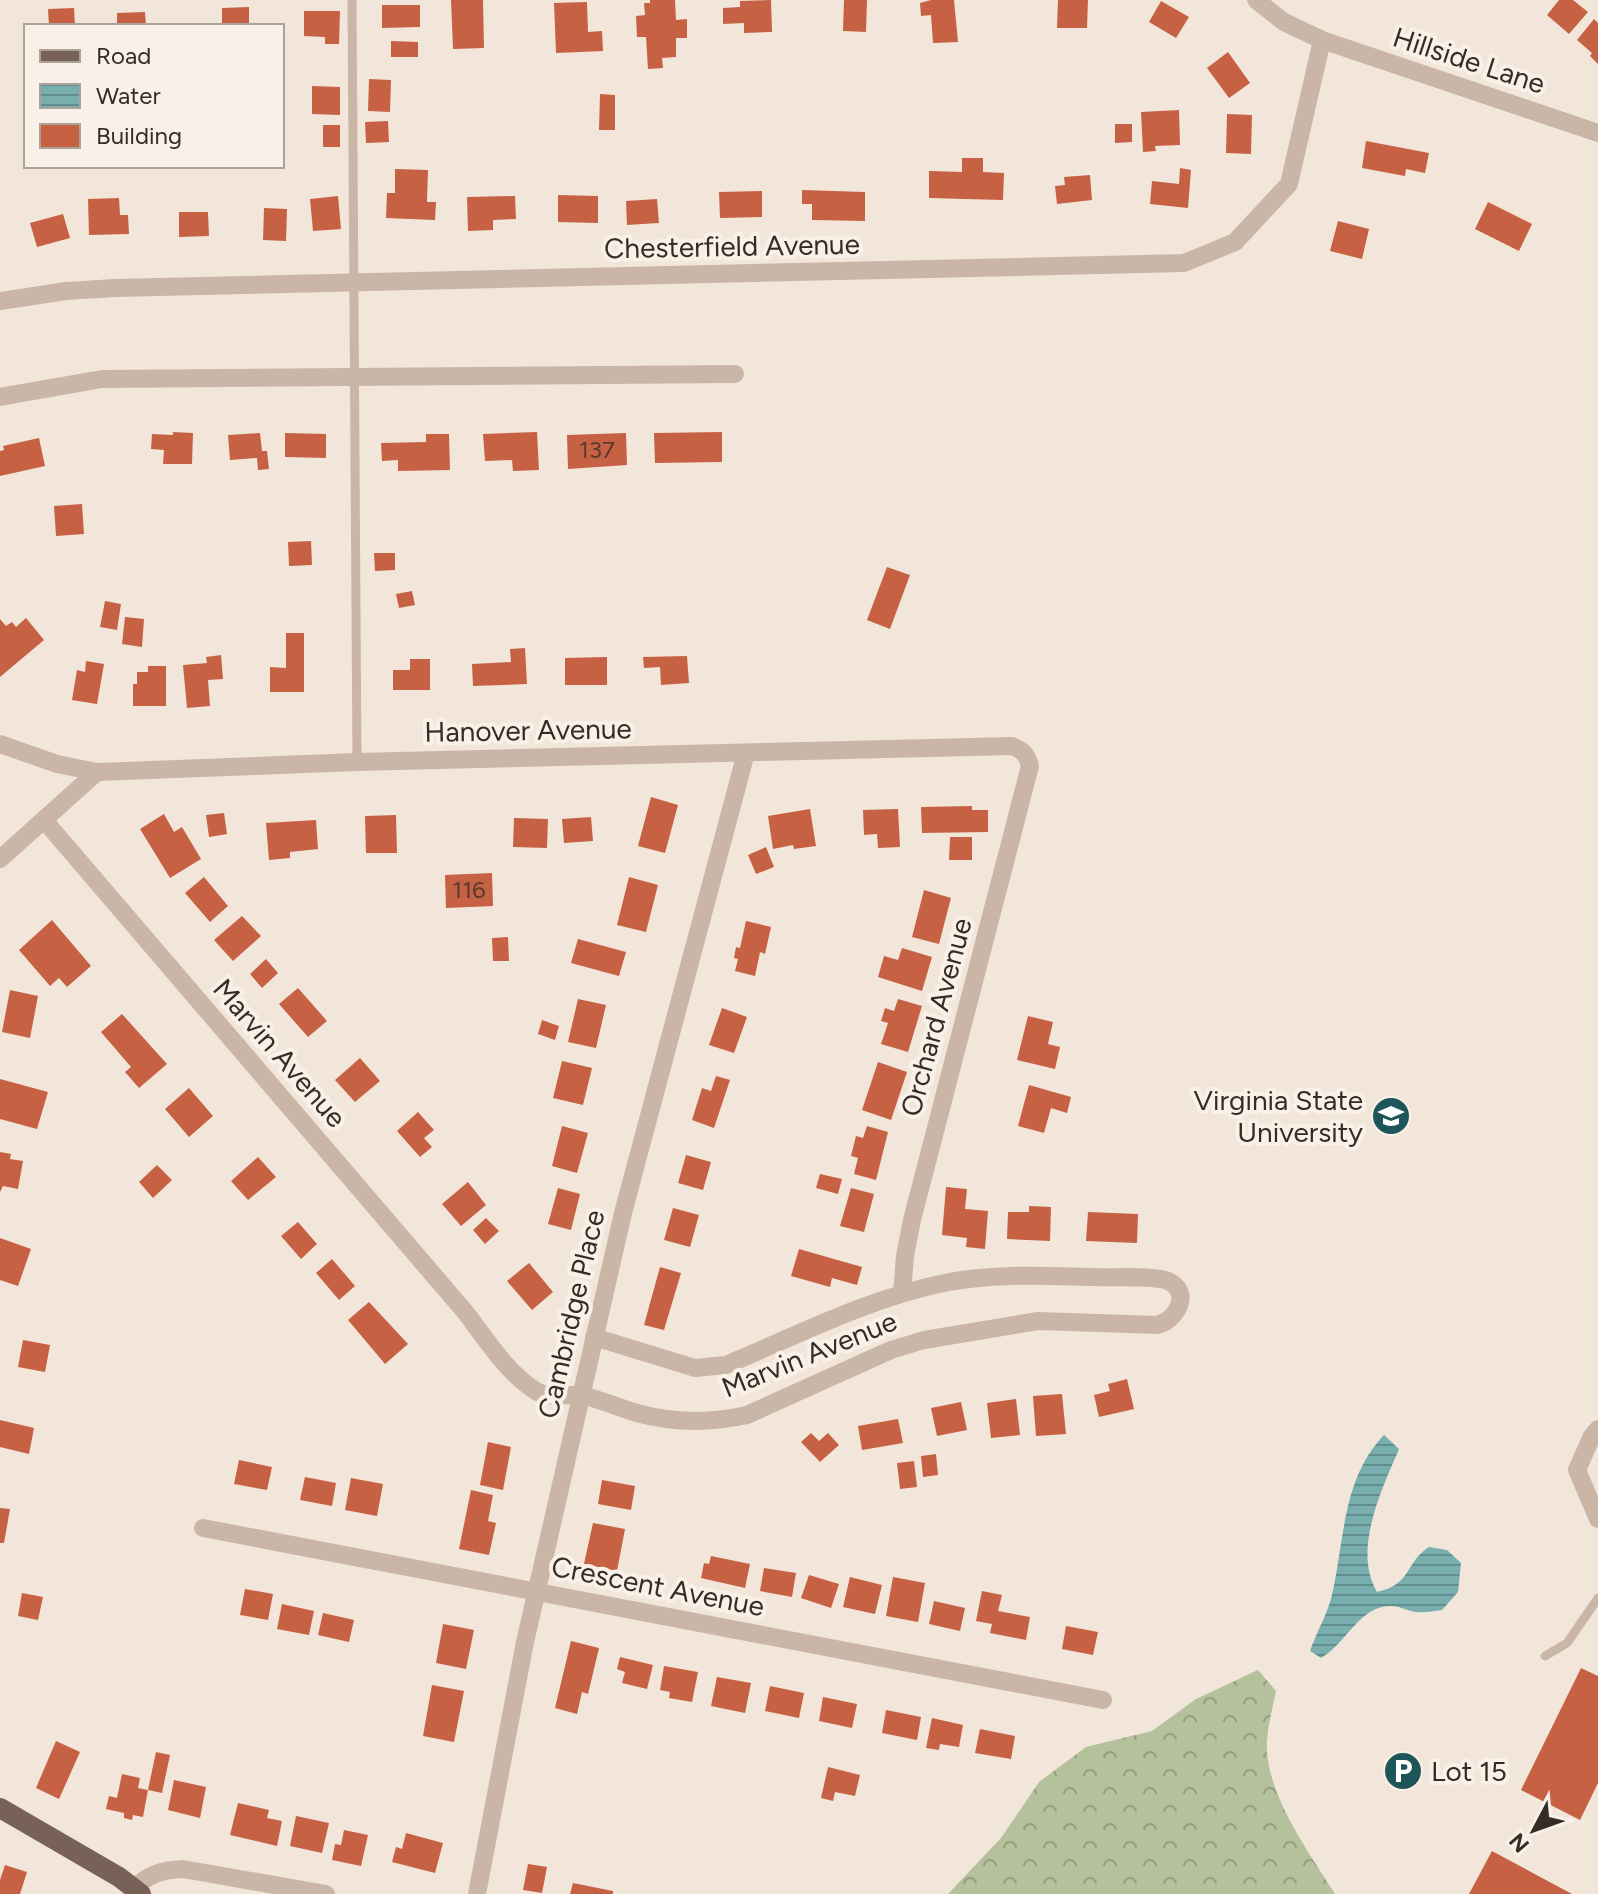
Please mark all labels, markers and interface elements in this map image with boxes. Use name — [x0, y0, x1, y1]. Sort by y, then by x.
street label: Hillside Lane — [1389, 19, 1549, 101]
legend — [24, 24, 284, 168]
text: Road — [96, 41, 151, 70]
text: Water — [96, 81, 161, 110]
text: Building — [96, 121, 182, 150]
street label: Chesterfield Avenue — [604, 227, 860, 265]
house number: 137 — [579, 435, 615, 464]
street label: Hanover Avenue — [424, 711, 632, 749]
house number: 116 — [452, 875, 486, 904]
street label: Orchard Avenue — [893, 914, 979, 1120]
street label: Marvin Avenue — [206, 972, 354, 1134]
place label: Virginia State University — [1194, 1083, 1363, 1149]
school or university icon: Virginia State University — [1370, 1095, 1412, 1137]
street label: Cambridge Place — [530, 1206, 612, 1422]
street label: Marvin Avenue — [717, 1303, 901, 1405]
street label: Crescent Avenue — [549, 1549, 767, 1623]
parking icon: Lot 15 — [1382, 1750, 1424, 1792]
place label: Lot 15 — [1431, 1754, 1507, 1788]
north arrow — [1494, 1790, 1574, 1870]
text: N — [1504, 1828, 1535, 1858]

